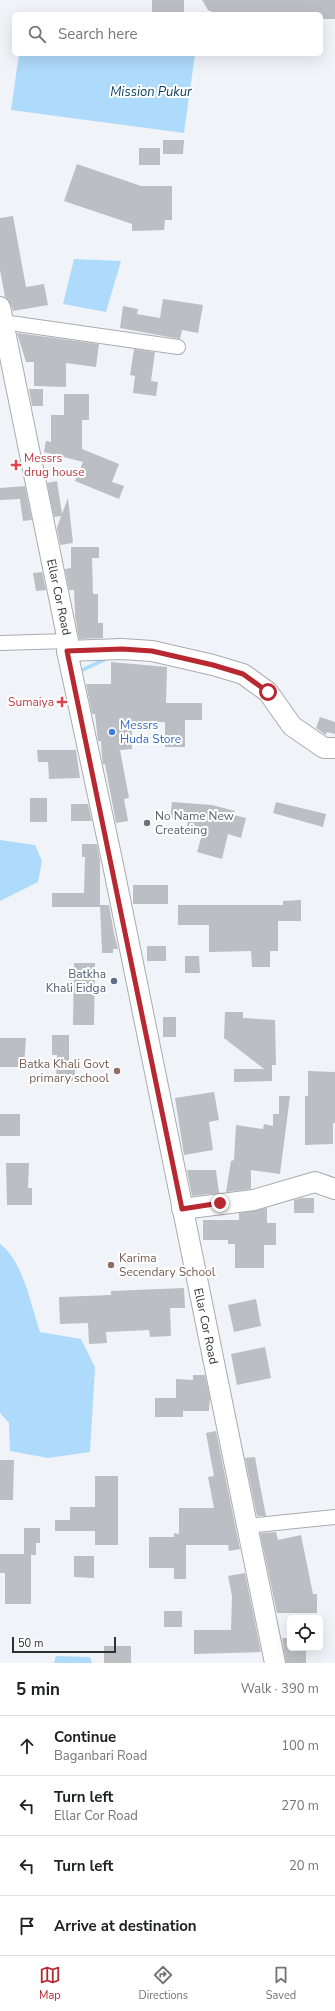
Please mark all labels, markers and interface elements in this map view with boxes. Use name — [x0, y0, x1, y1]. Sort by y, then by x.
search box — [12, 12, 323, 56]
icon: search — [26, 23, 48, 45]
text: Search here — [58, 24, 138, 44]
water label: Mission Pukur — [110, 83, 192, 101]
place label: Messrs drug house — [24, 450, 85, 480]
marker: Messrs drug house — [11, 460, 21, 470]
street label: Ellar Cor Road — [43, 557, 75, 637]
route start — [259, 683, 277, 701]
place label: Sumaiya — [8, 694, 54, 710]
marker: Sumaiya — [57, 697, 67, 707]
place label: Messrs Huda Store — [120, 717, 181, 747]
marker: Messrs Huda Store — [107, 727, 117, 737]
place label: No Name New Createing — [155, 808, 234, 838]
marker: No Name New Createing — [142, 818, 152, 828]
place label: Batkha Khali Eidga — [46, 966, 106, 996]
marker: Batkha Khali Eidga — [109, 976, 119, 986]
place label: Batka Khali Govt primary school — [19, 1056, 110, 1086]
marker: Batka Khali Govt primary school — [112, 1066, 122, 1076]
route end — [211, 1194, 229, 1212]
place label: Karima Secendary School — [119, 1250, 216, 1280]
marker: Karima Secendary School — [106, 1260, 116, 1270]
street label: Ellar Cor Road — [190, 1286, 222, 1366]
map controls — [287, 1615, 323, 1651]
button: locate — [287, 1615, 323, 1651]
scale bar — [12, 1635, 116, 1654]
text: 50 m — [18, 1636, 43, 1651]
text: 5 min — [16, 1678, 60, 1701]
text: Walk · 390 m — [241, 1680, 319, 1698]
text: Continue — [54, 1727, 116, 1747]
icon: ahead — [16, 1735, 38, 1757]
text: 100 m — [281, 1737, 319, 1755]
text: Baganbari Road — [54, 1747, 147, 1765]
text: Turn left — [54, 1787, 113, 1807]
icon: left — [16, 1795, 38, 1817]
text: 270 m — [281, 1797, 319, 1815]
text: Ellar Cor Road — [54, 1807, 138, 1825]
icon: left — [16, 1855, 38, 1877]
text: Turn left — [54, 1856, 113, 1876]
text: 20 m — [289, 1857, 319, 1875]
icon: arrive — [16, 1915, 38, 1937]
text: Arrive at destination — [54, 1916, 197, 1936]
tab: Map — [39, 1964, 61, 2003]
tab: Directions — [139, 1964, 188, 2003]
tab: Saved — [266, 1964, 296, 2003]

